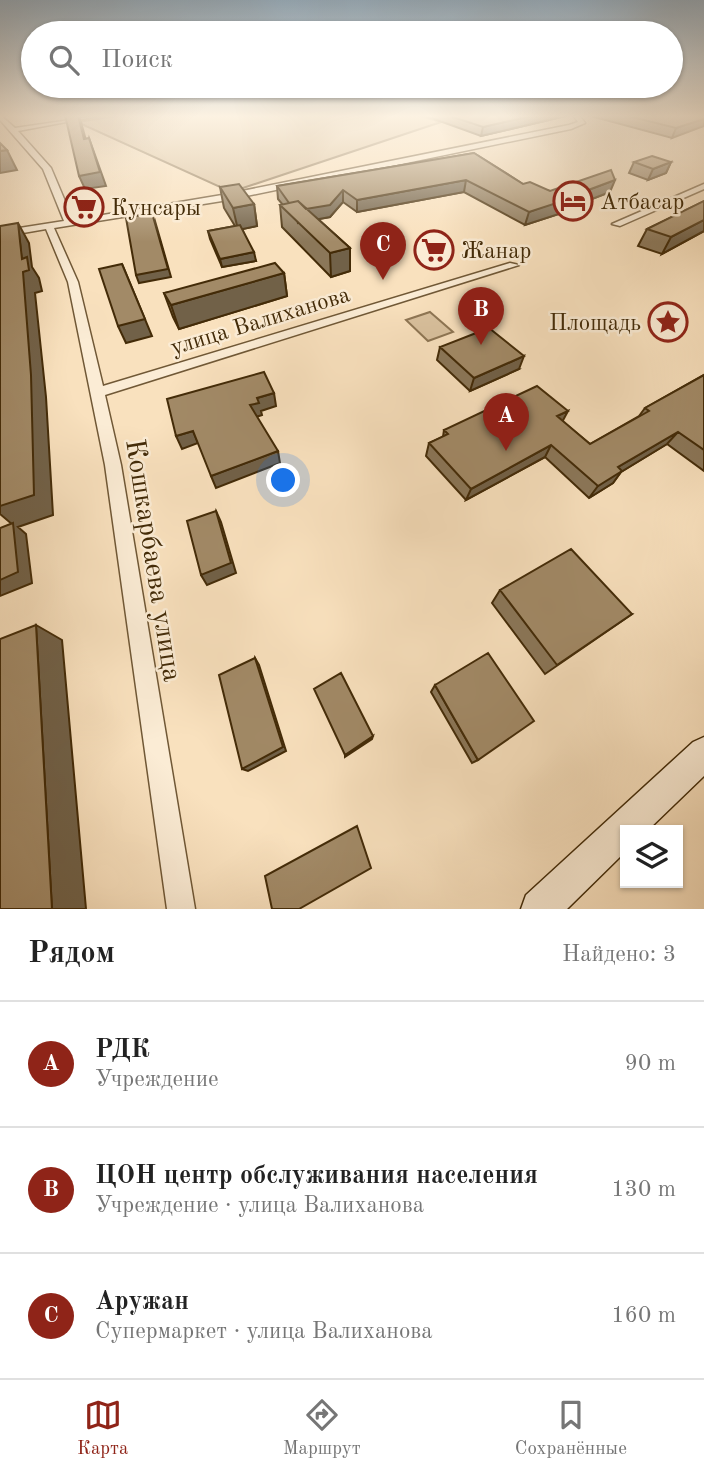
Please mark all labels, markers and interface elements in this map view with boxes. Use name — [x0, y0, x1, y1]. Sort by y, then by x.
search box — [21, 21, 683, 98]
icon: search — [45, 41, 83, 79]
text: Поиск — [101, 47, 173, 73]
hotel icon: Атбасар — [552, 180, 594, 222]
supermarket icon: Кунсары — [63, 186, 105, 228]
place label: Атбасар — [600, 191, 685, 214]
place label: Кунсары — [111, 197, 201, 220]
pin: C — [360, 222, 406, 280]
supermarket icon: Жанар — [413, 229, 455, 271]
place label: Жанар — [461, 240, 531, 263]
street label: улица Валиханова — [168, 283, 353, 360]
pin: B — [458, 287, 504, 345]
place icon: Площадь — [647, 301, 689, 343]
place label: Площадь — [549, 312, 641, 335]
pin: A — [483, 393, 529, 451]
street label: Кошкарбаева улица — [119, 437, 185, 684]
your location — [266, 463, 300, 497]
map controls — [620, 825, 683, 888]
button: layers — [620, 825, 683, 888]
text: Рядом — [28, 939, 115, 969]
text: Найдено: 3 — [562, 943, 676, 966]
text: РДК — [95, 1037, 150, 1063]
text: A — [42, 1052, 60, 1075]
text: 90 m — [625, 1052, 676, 1075]
text: Учреждение — [95, 1068, 219, 1091]
text: ЦОН центр обслуживания населения — [95, 1163, 538, 1189]
text: B — [43, 1178, 59, 1201]
text: 130 m — [611, 1178, 676, 1201]
text: Учреждение · улица Валиханова — [95, 1194, 424, 1217]
text: Аружан — [95, 1289, 189, 1315]
text: C — [43, 1304, 59, 1327]
text: 160 m — [611, 1304, 676, 1327]
text: Супермаркет · улица Валиханова — [95, 1320, 433, 1343]
tab: Карта — [77, 1396, 128, 1461]
tab: Маршрут — [283, 1396, 361, 1461]
tab: Сохранённые — [515, 1396, 627, 1461]

